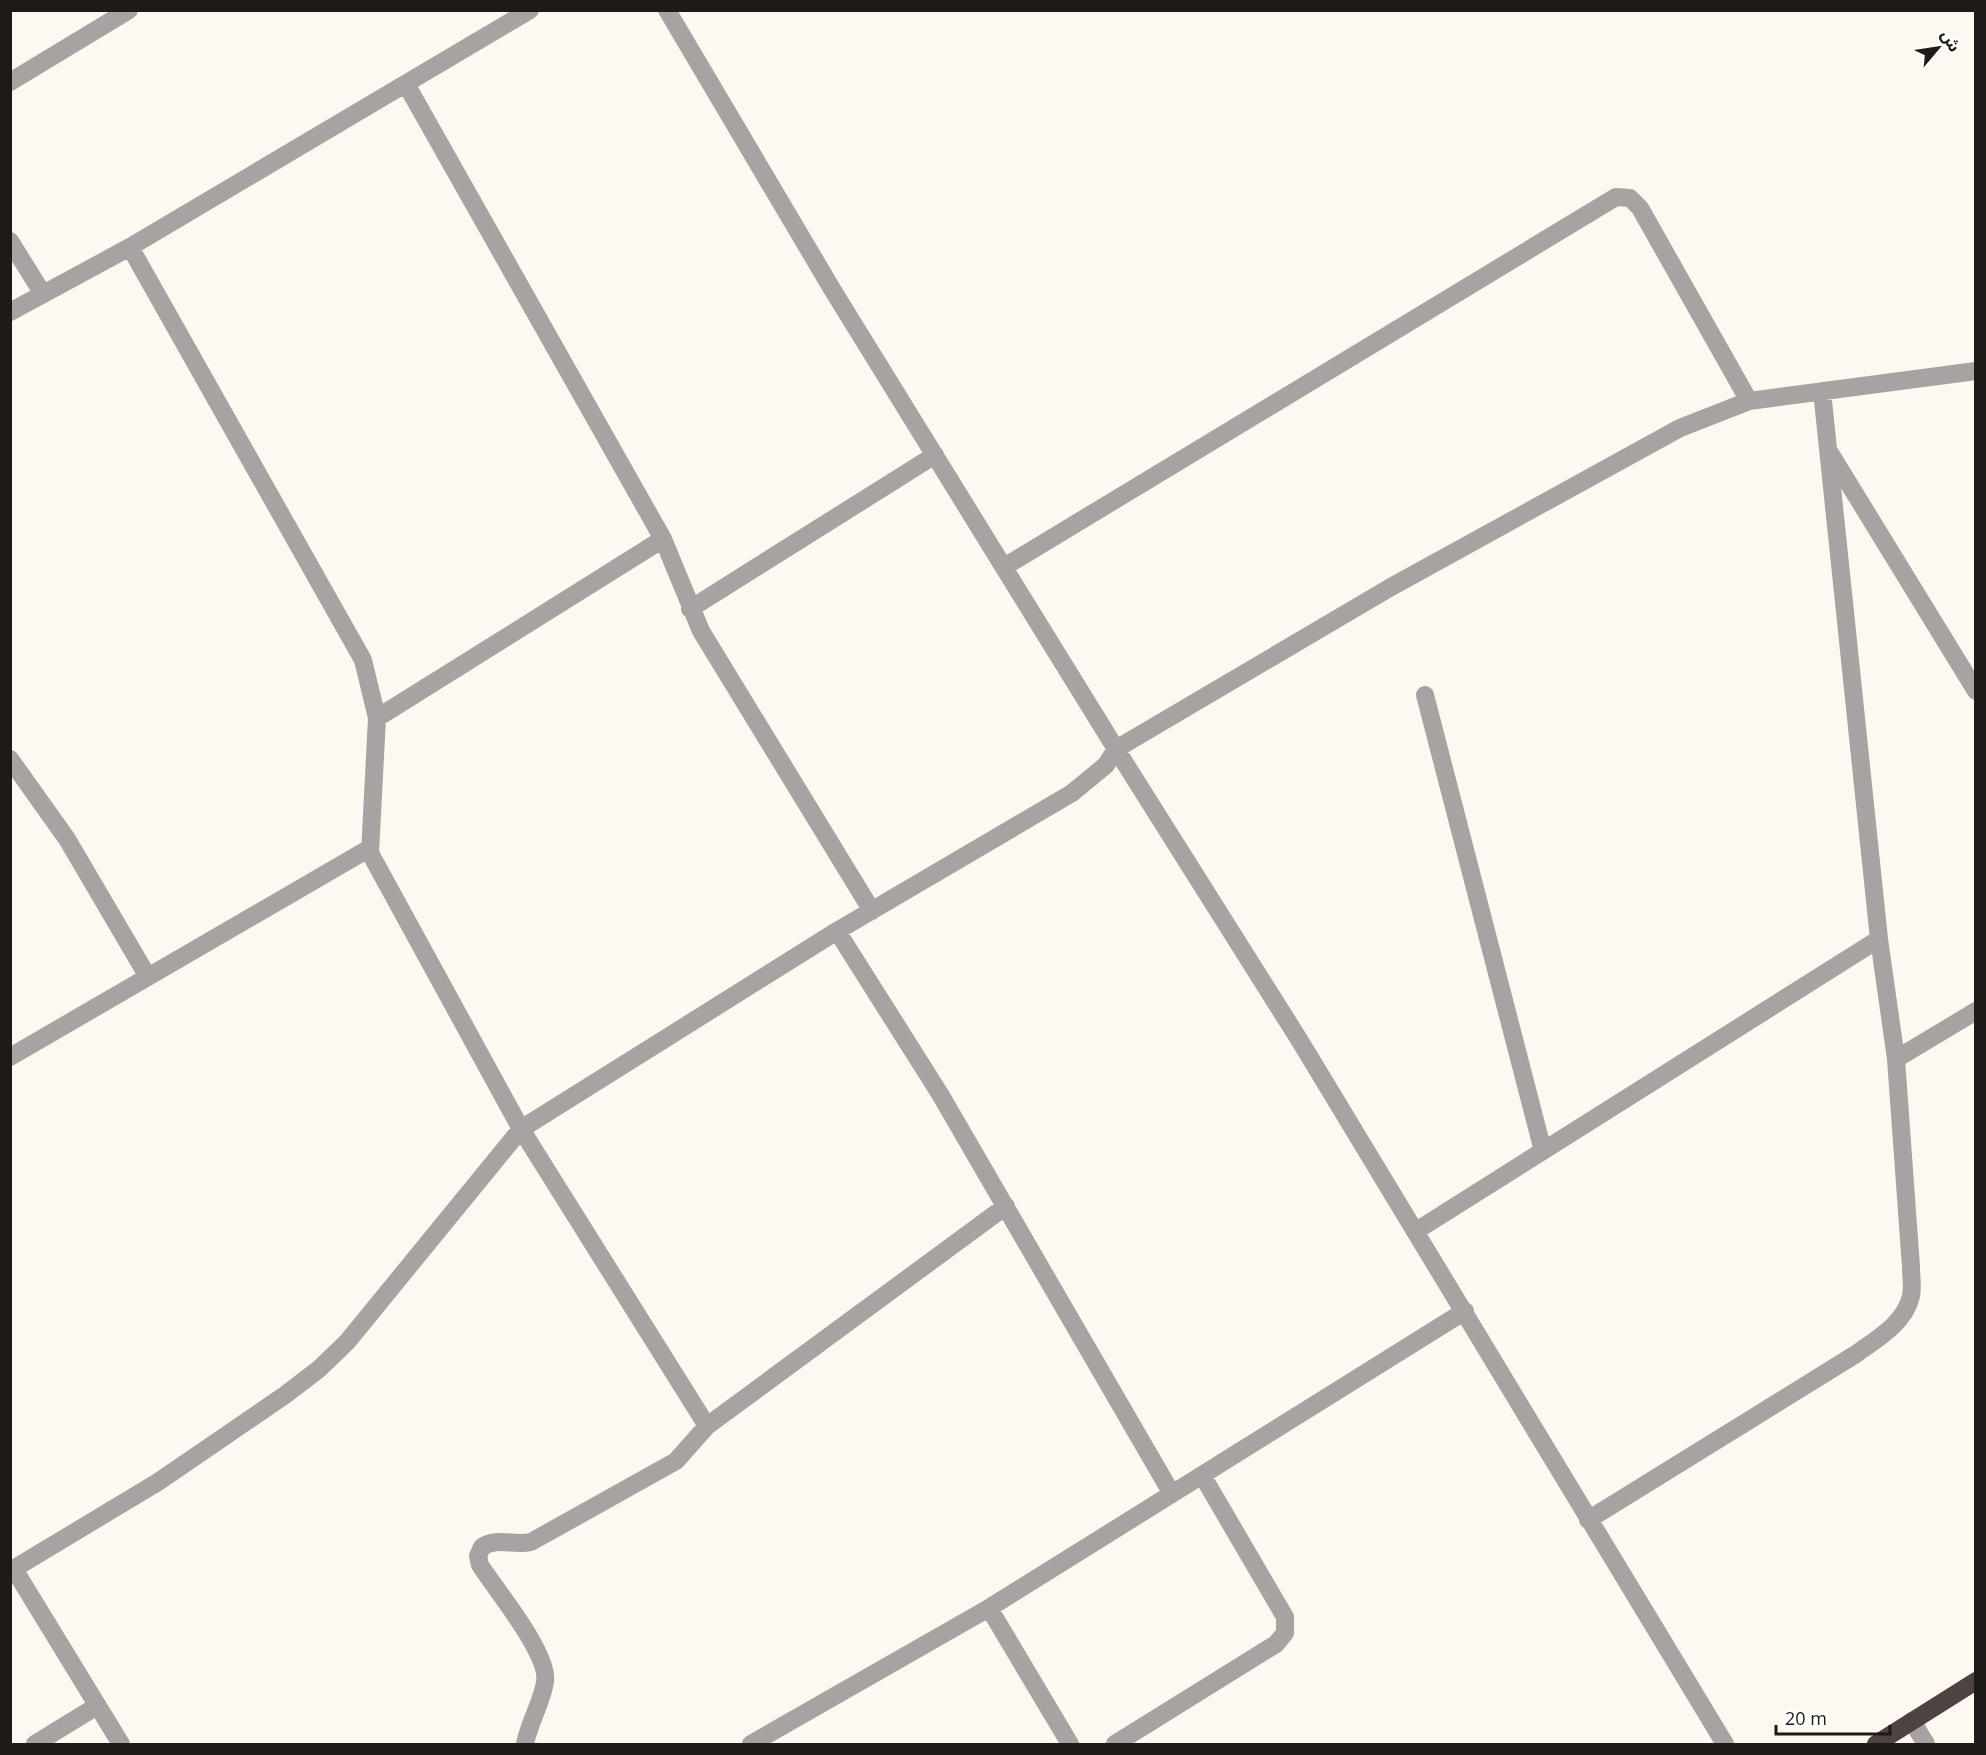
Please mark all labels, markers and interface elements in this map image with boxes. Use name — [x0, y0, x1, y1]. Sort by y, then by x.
north arrow — [1908, 18, 1968, 78]
text: ش — [1936, 26, 1966, 56]
scale bar — [1776, 1698, 1890, 1736]
text: 20 m — [1785, 1706, 1827, 1730]

